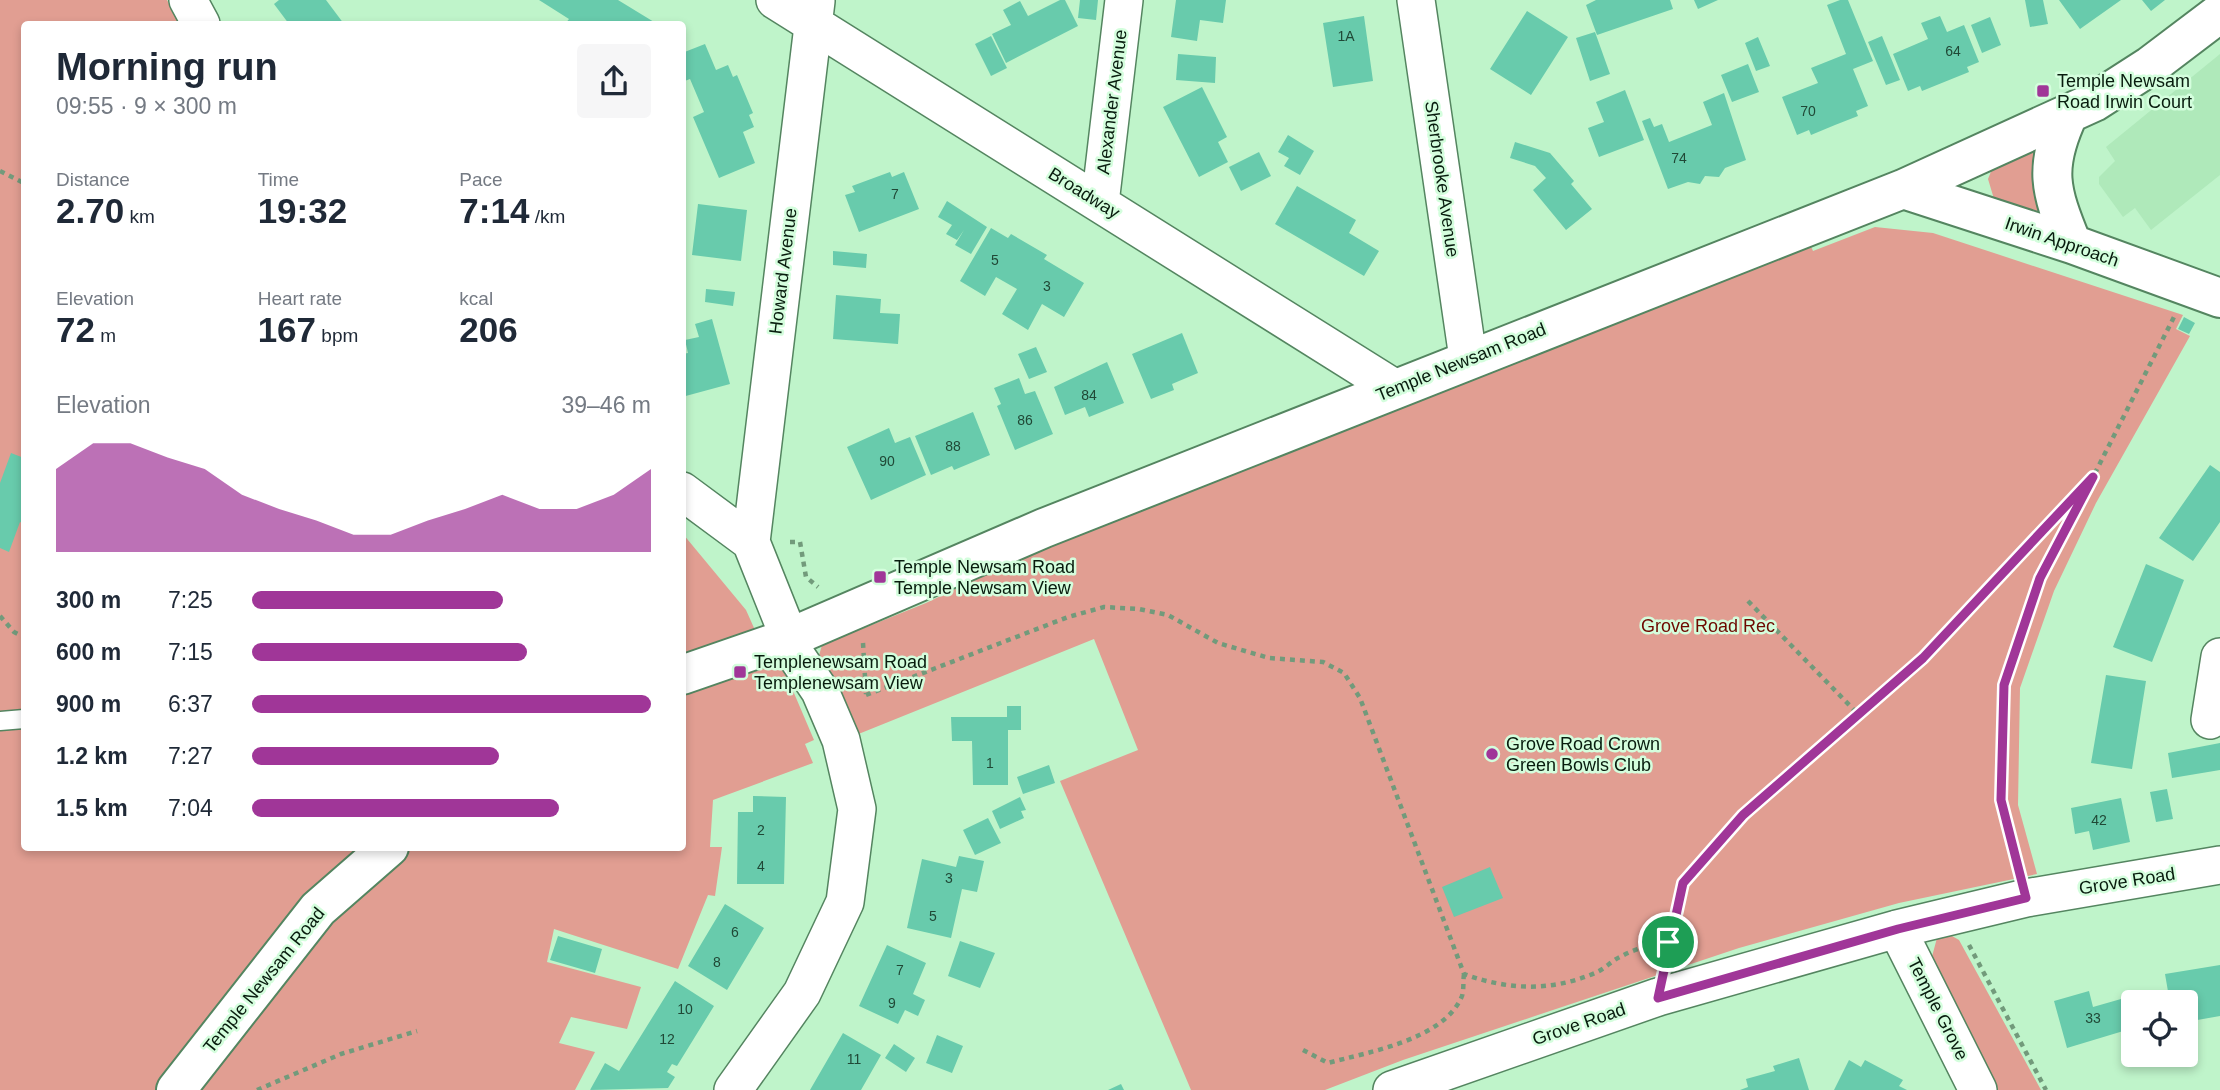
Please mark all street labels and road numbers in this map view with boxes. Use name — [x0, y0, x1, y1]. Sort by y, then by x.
street label: Alexander Avenue — [1093, 28, 1131, 176]
street label: Sherbrooke Avenue — [1421, 99, 1463, 259]
street label: Broadway — [1045, 163, 1123, 223]
street label: Howard Avenue — [765, 207, 801, 335]
street label: Irwin Approach — [2002, 213, 2122, 271]
street label: Temple Newsam Road — [1373, 319, 1549, 405]
street label: Grove Road — [2078, 864, 2176, 898]
street label: Temple Newsam Road — [199, 903, 329, 1057]
street label: Temple Grove — [1904, 955, 1972, 1063]
street label: Grove Road — [1530, 999, 1628, 1049]

